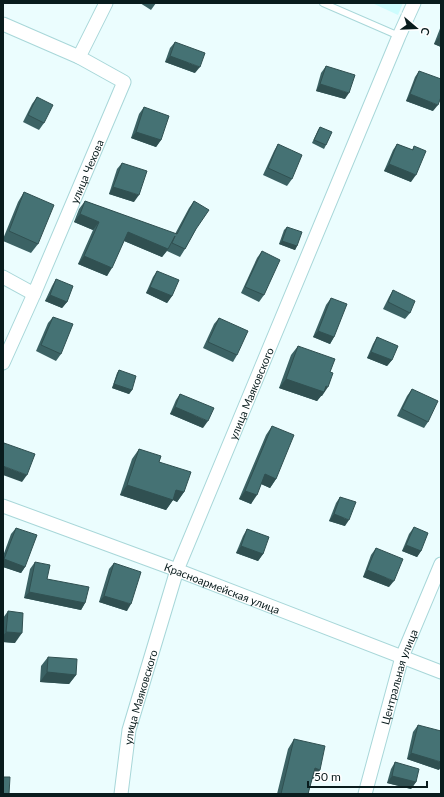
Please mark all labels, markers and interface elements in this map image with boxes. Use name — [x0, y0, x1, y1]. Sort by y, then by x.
north arrow — [396, 8, 436, 48]
text: С — [418, 26, 433, 38]
street label: улица Чехова — [67, 137, 105, 205]
street label: улица Маяковского — [226, 345, 275, 441]
street label: Красноармейская улица — [163, 559, 282, 616]
street label: Центральная улица — [378, 627, 419, 726]
street label: улица Маяковского — [121, 648, 159, 745]
scale bar — [308, 763, 427, 789]
text: 50 m — [314, 769, 341, 784]

